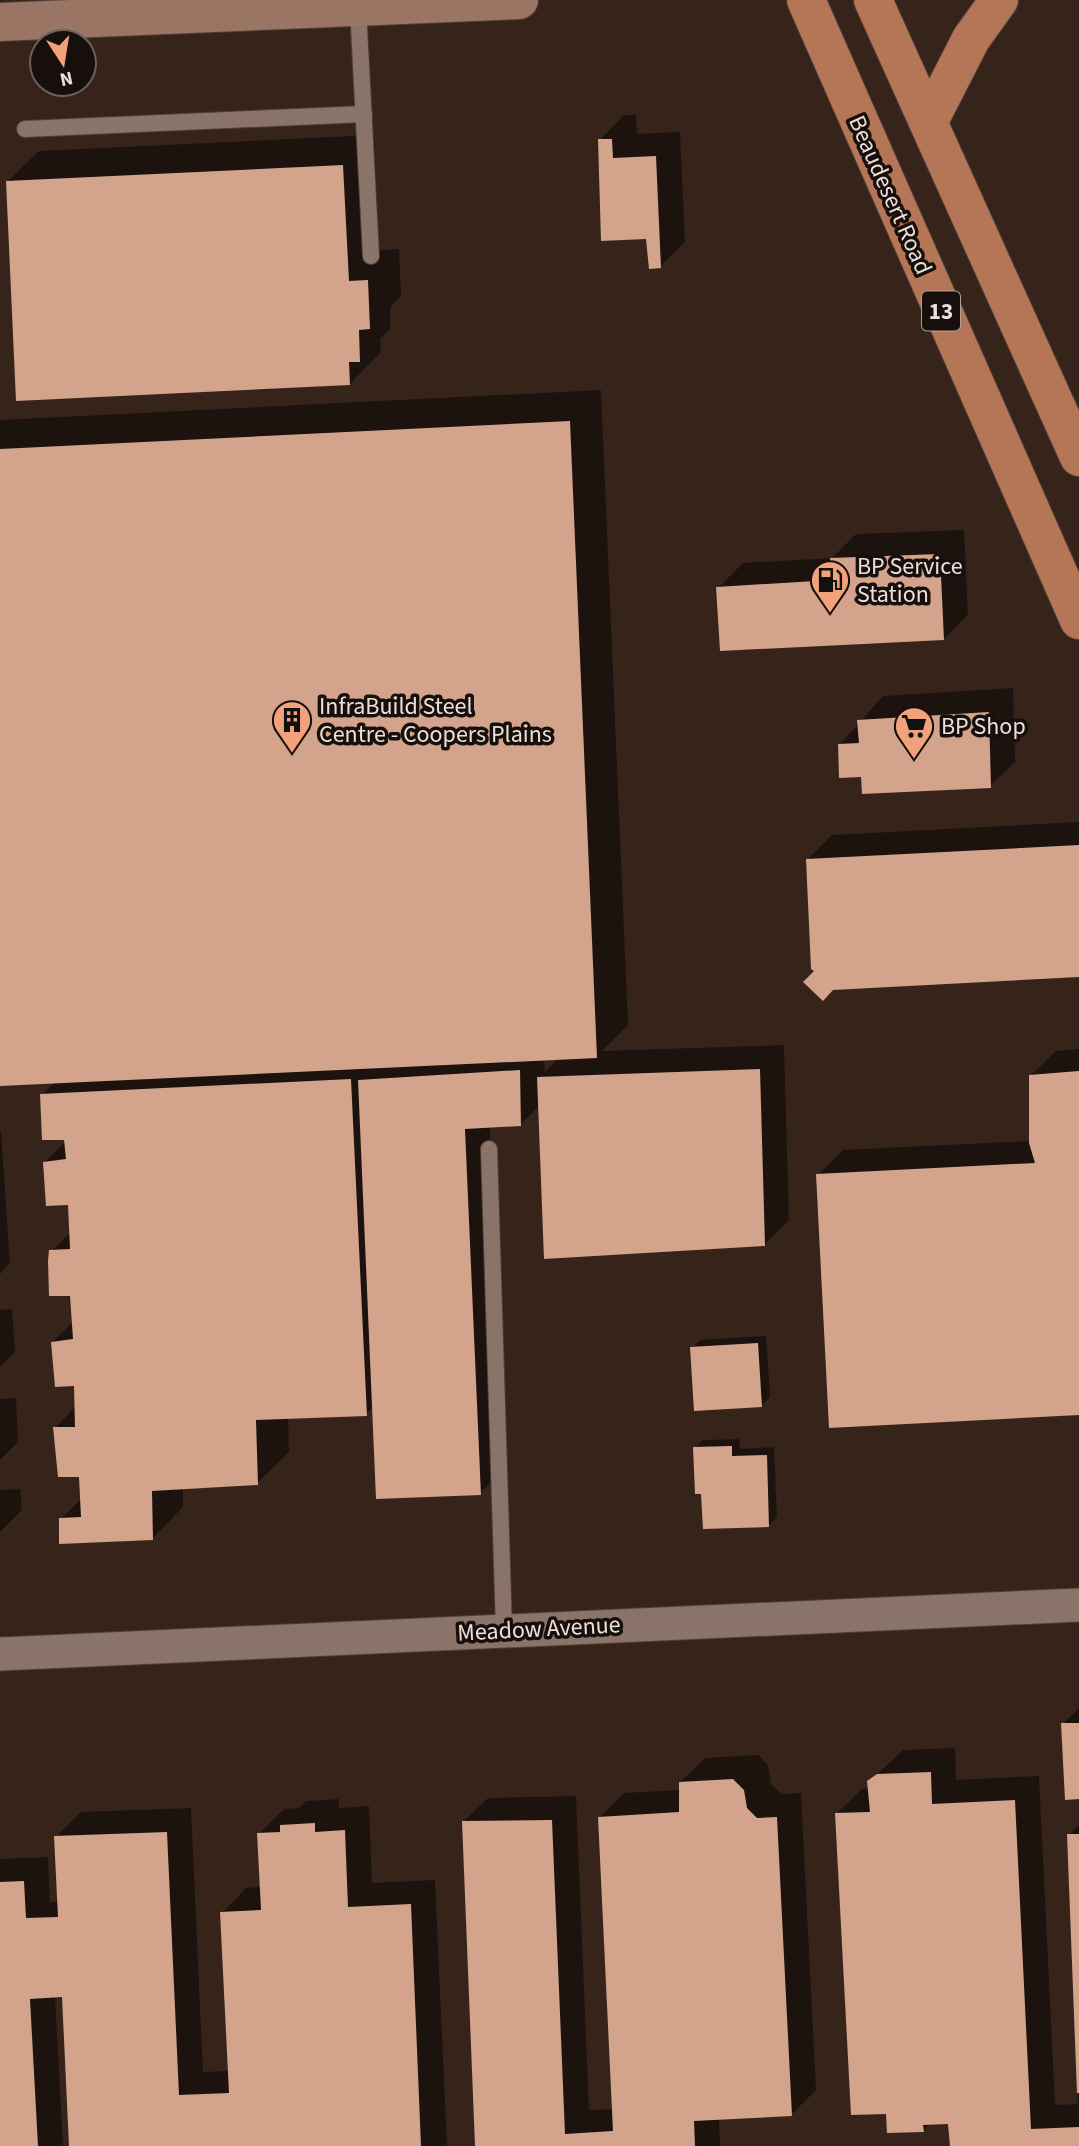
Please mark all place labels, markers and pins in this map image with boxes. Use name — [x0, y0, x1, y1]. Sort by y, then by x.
place label: BP Service Station — [857, 549, 963, 612]
fuel station icon: BP Service Station — [809, 559, 851, 614]
place label: InfraBuild Steel Centre - Coopers Plains — [319, 689, 552, 752]
building icon: InfraBuild Steel Centre - Coopers Plains — [271, 699, 313, 754]
supermarket icon: BP Shop — [893, 705, 935, 760]
place label: BP Shop — [941, 709, 1026, 744]

